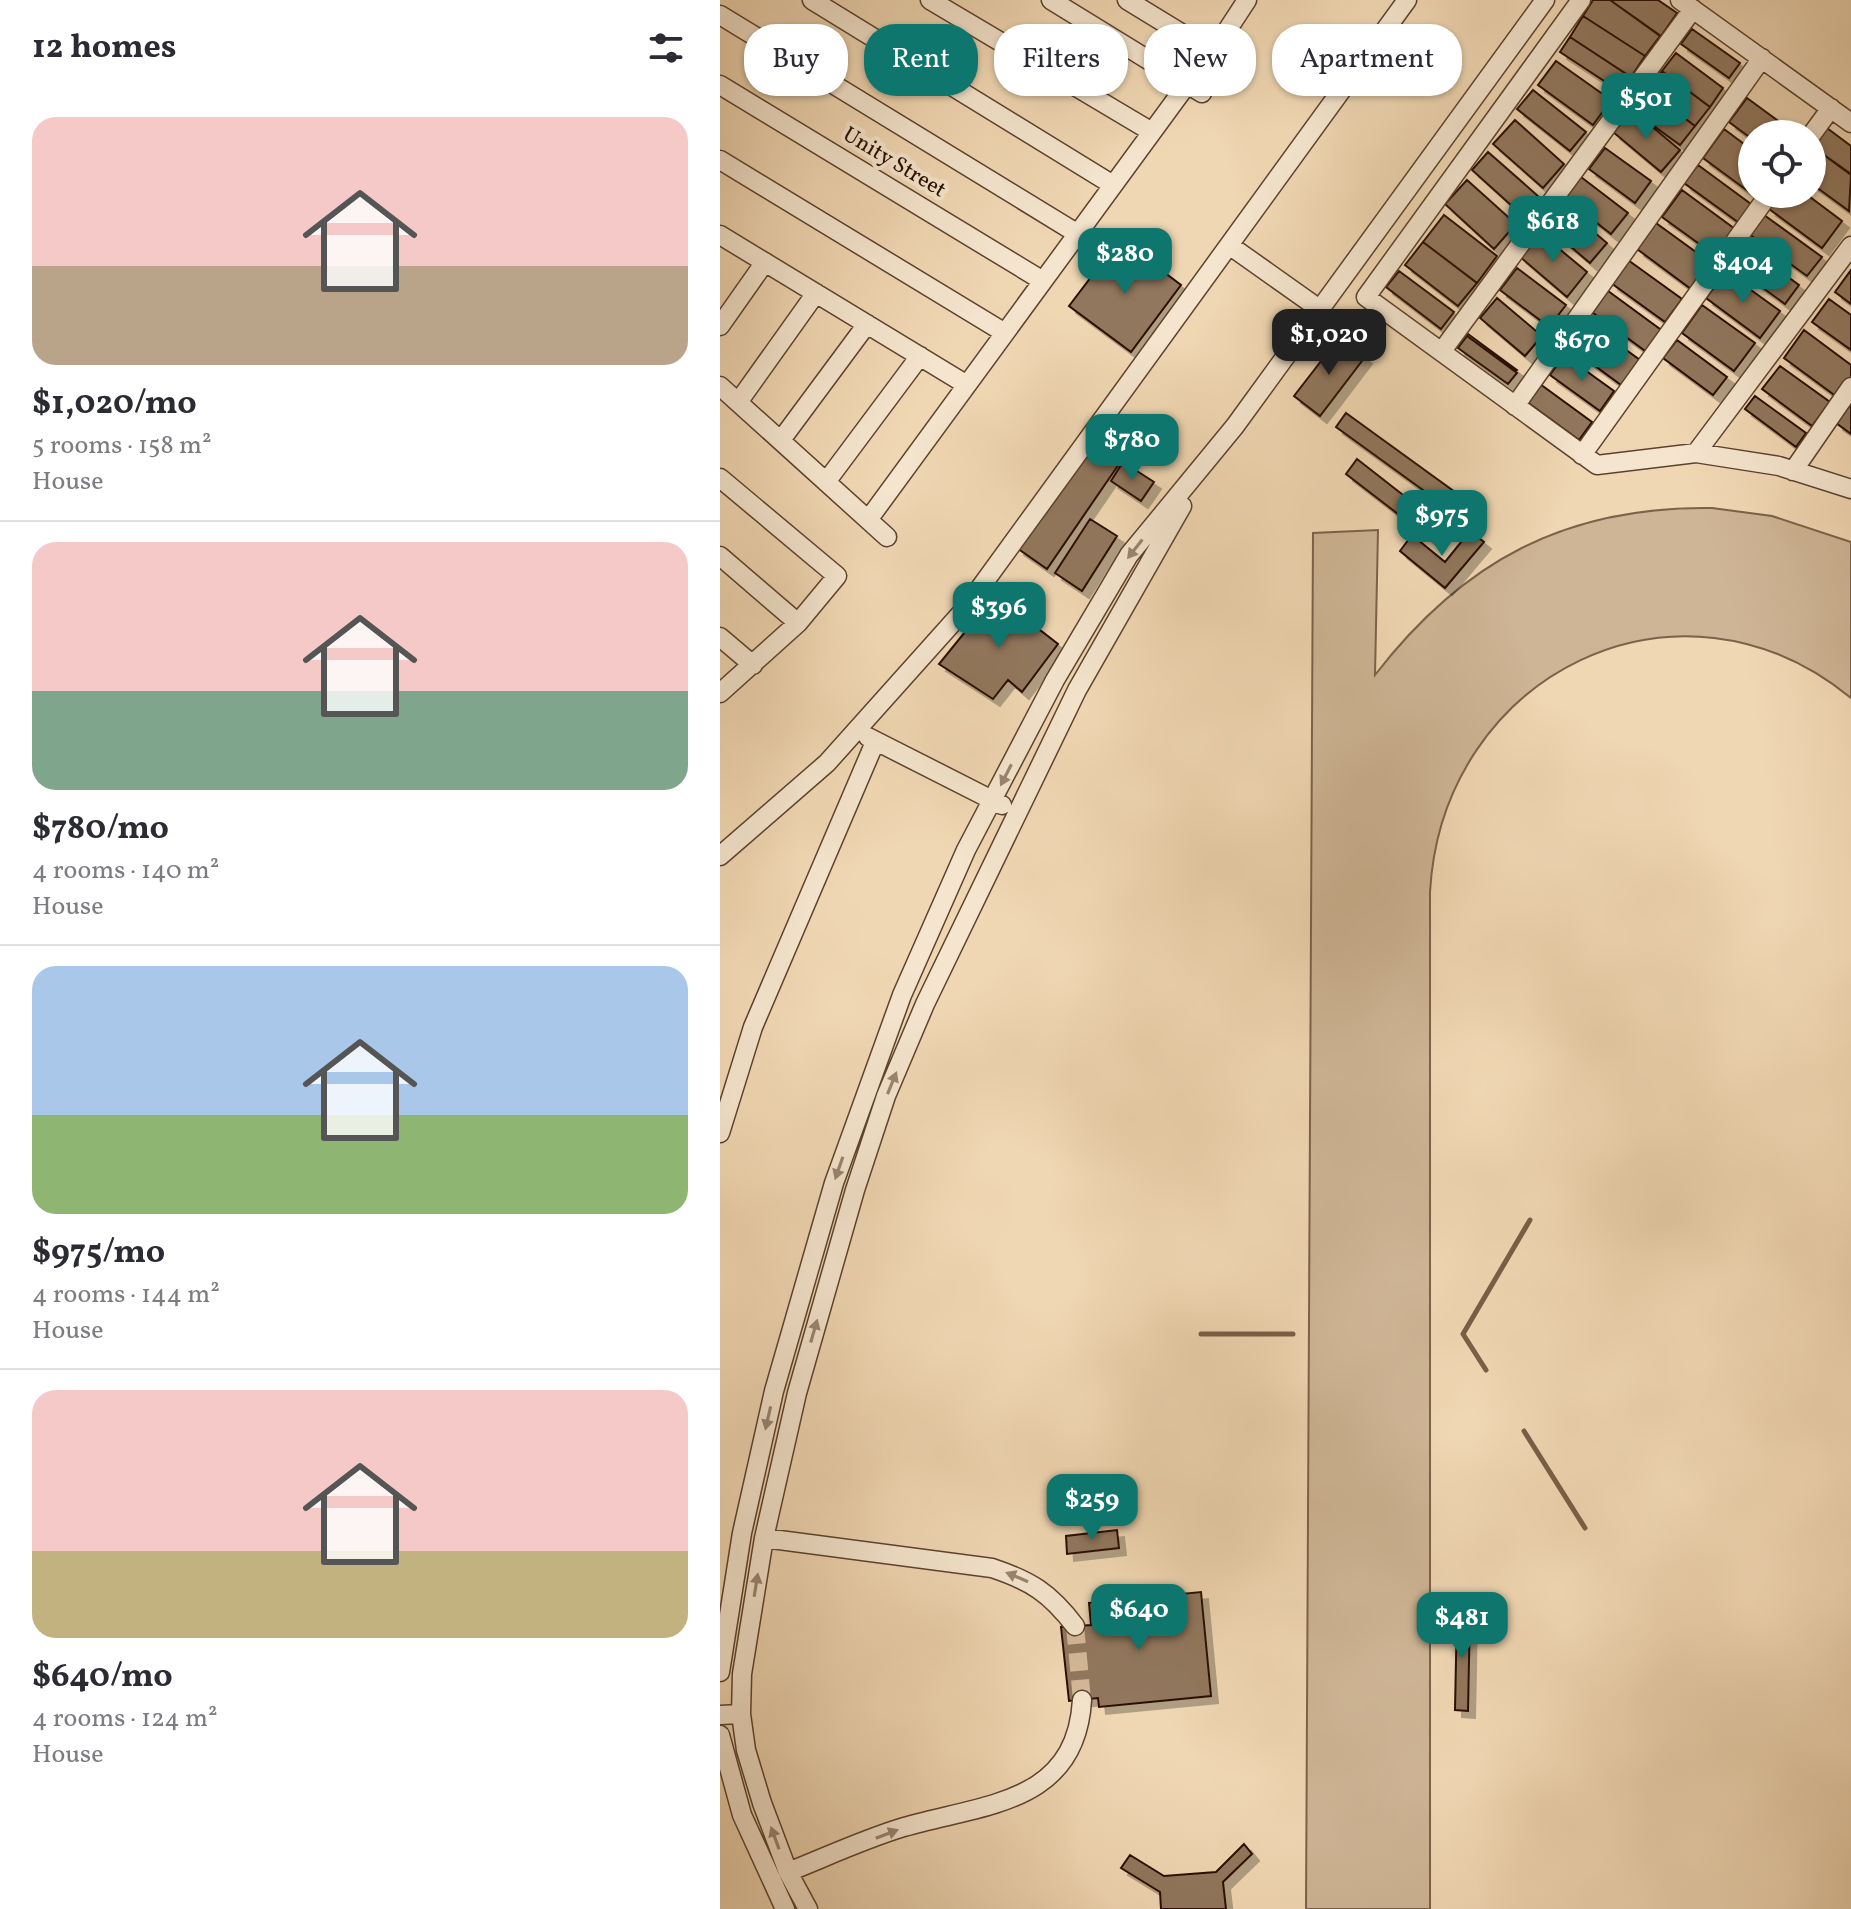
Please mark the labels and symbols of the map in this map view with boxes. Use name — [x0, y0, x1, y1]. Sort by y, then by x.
pin: $501 — [1599, 73, 1693, 141]
street label: Unity Street — [836, 120, 952, 206]
pin: $618 — [1506, 196, 1600, 264]
pin: $280 — [1078, 228, 1172, 296]
pin: $404 — [1696, 237, 1790, 305]
pin: $1,020 — [1264, 309, 1394, 377]
pin: $670 — [1535, 315, 1629, 383]
pin: $780 — [1085, 414, 1179, 482]
pin: $975 — [1395, 490, 1489, 558]
one-way arrow — [1127, 539, 1144, 559]
pin: $396 — [952, 582, 1046, 650]
one-way arrow — [1000, 763, 1013, 786]
one-way arrow — [885, 1071, 898, 1095]
one-way arrow — [832, 1156, 844, 1180]
one-way arrow — [809, 1319, 821, 1344]
one-way arrow — [761, 1406, 774, 1431]
pin: $259 — [1045, 1474, 1139, 1542]
one-way arrow — [1005, 1570, 1029, 1583]
one-way arrow — [751, 1572, 763, 1597]
pin: $640 — [1092, 1584, 1186, 1652]
pin: $481 — [1415, 1592, 1509, 1660]
one-way arrow — [768, 1826, 781, 1850]
one-way arrow — [875, 1827, 899, 1840]

